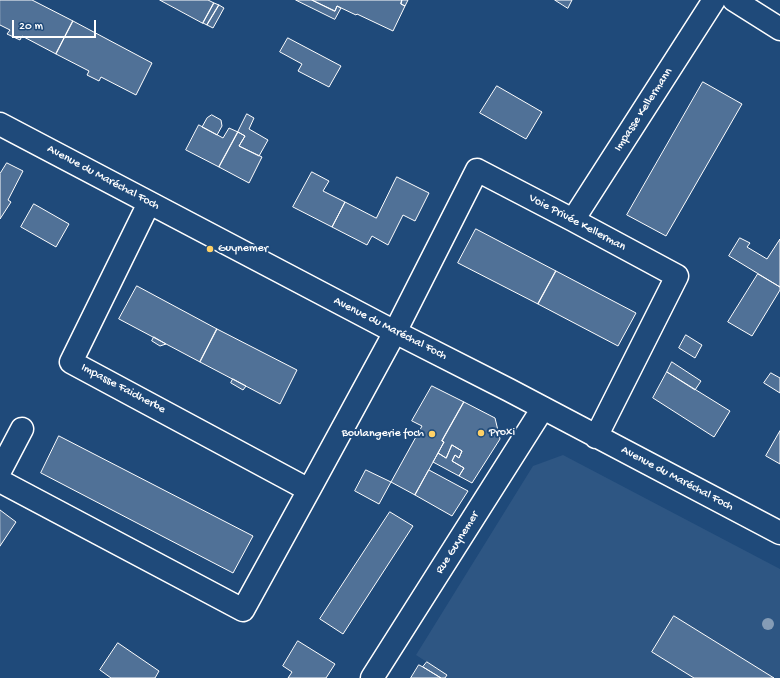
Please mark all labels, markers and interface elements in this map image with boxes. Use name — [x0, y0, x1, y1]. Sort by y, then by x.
scale bar — [14, 12, 98, 38]
text: 20 m — [19, 20, 43, 34]
street label: Impasse Kellermann — [612, 65, 676, 155]
street label: Avenue du Maréchal Foch — [44, 142, 162, 214]
street label: Voie Privée Kellerman — [526, 191, 628, 255]
place label: Guynemer — [218, 242, 268, 256]
marker: Guynemer — [205, 244, 215, 254]
street label: Avenue du Maréchal Foch — [331, 294, 449, 364]
street label: Impasse Faidherbe — [78, 361, 168, 417]
place label: Proxi — [489, 426, 515, 440]
place label: Boulangerie foch — [342, 427, 424, 441]
marker: Proxi — [476, 428, 486, 438]
marker: Boulangerie foch — [427, 429, 437, 439]
street label: Avenue du Maréchal Foch — [618, 443, 736, 515]
street label: Rue Guynemer — [433, 509, 483, 577]

